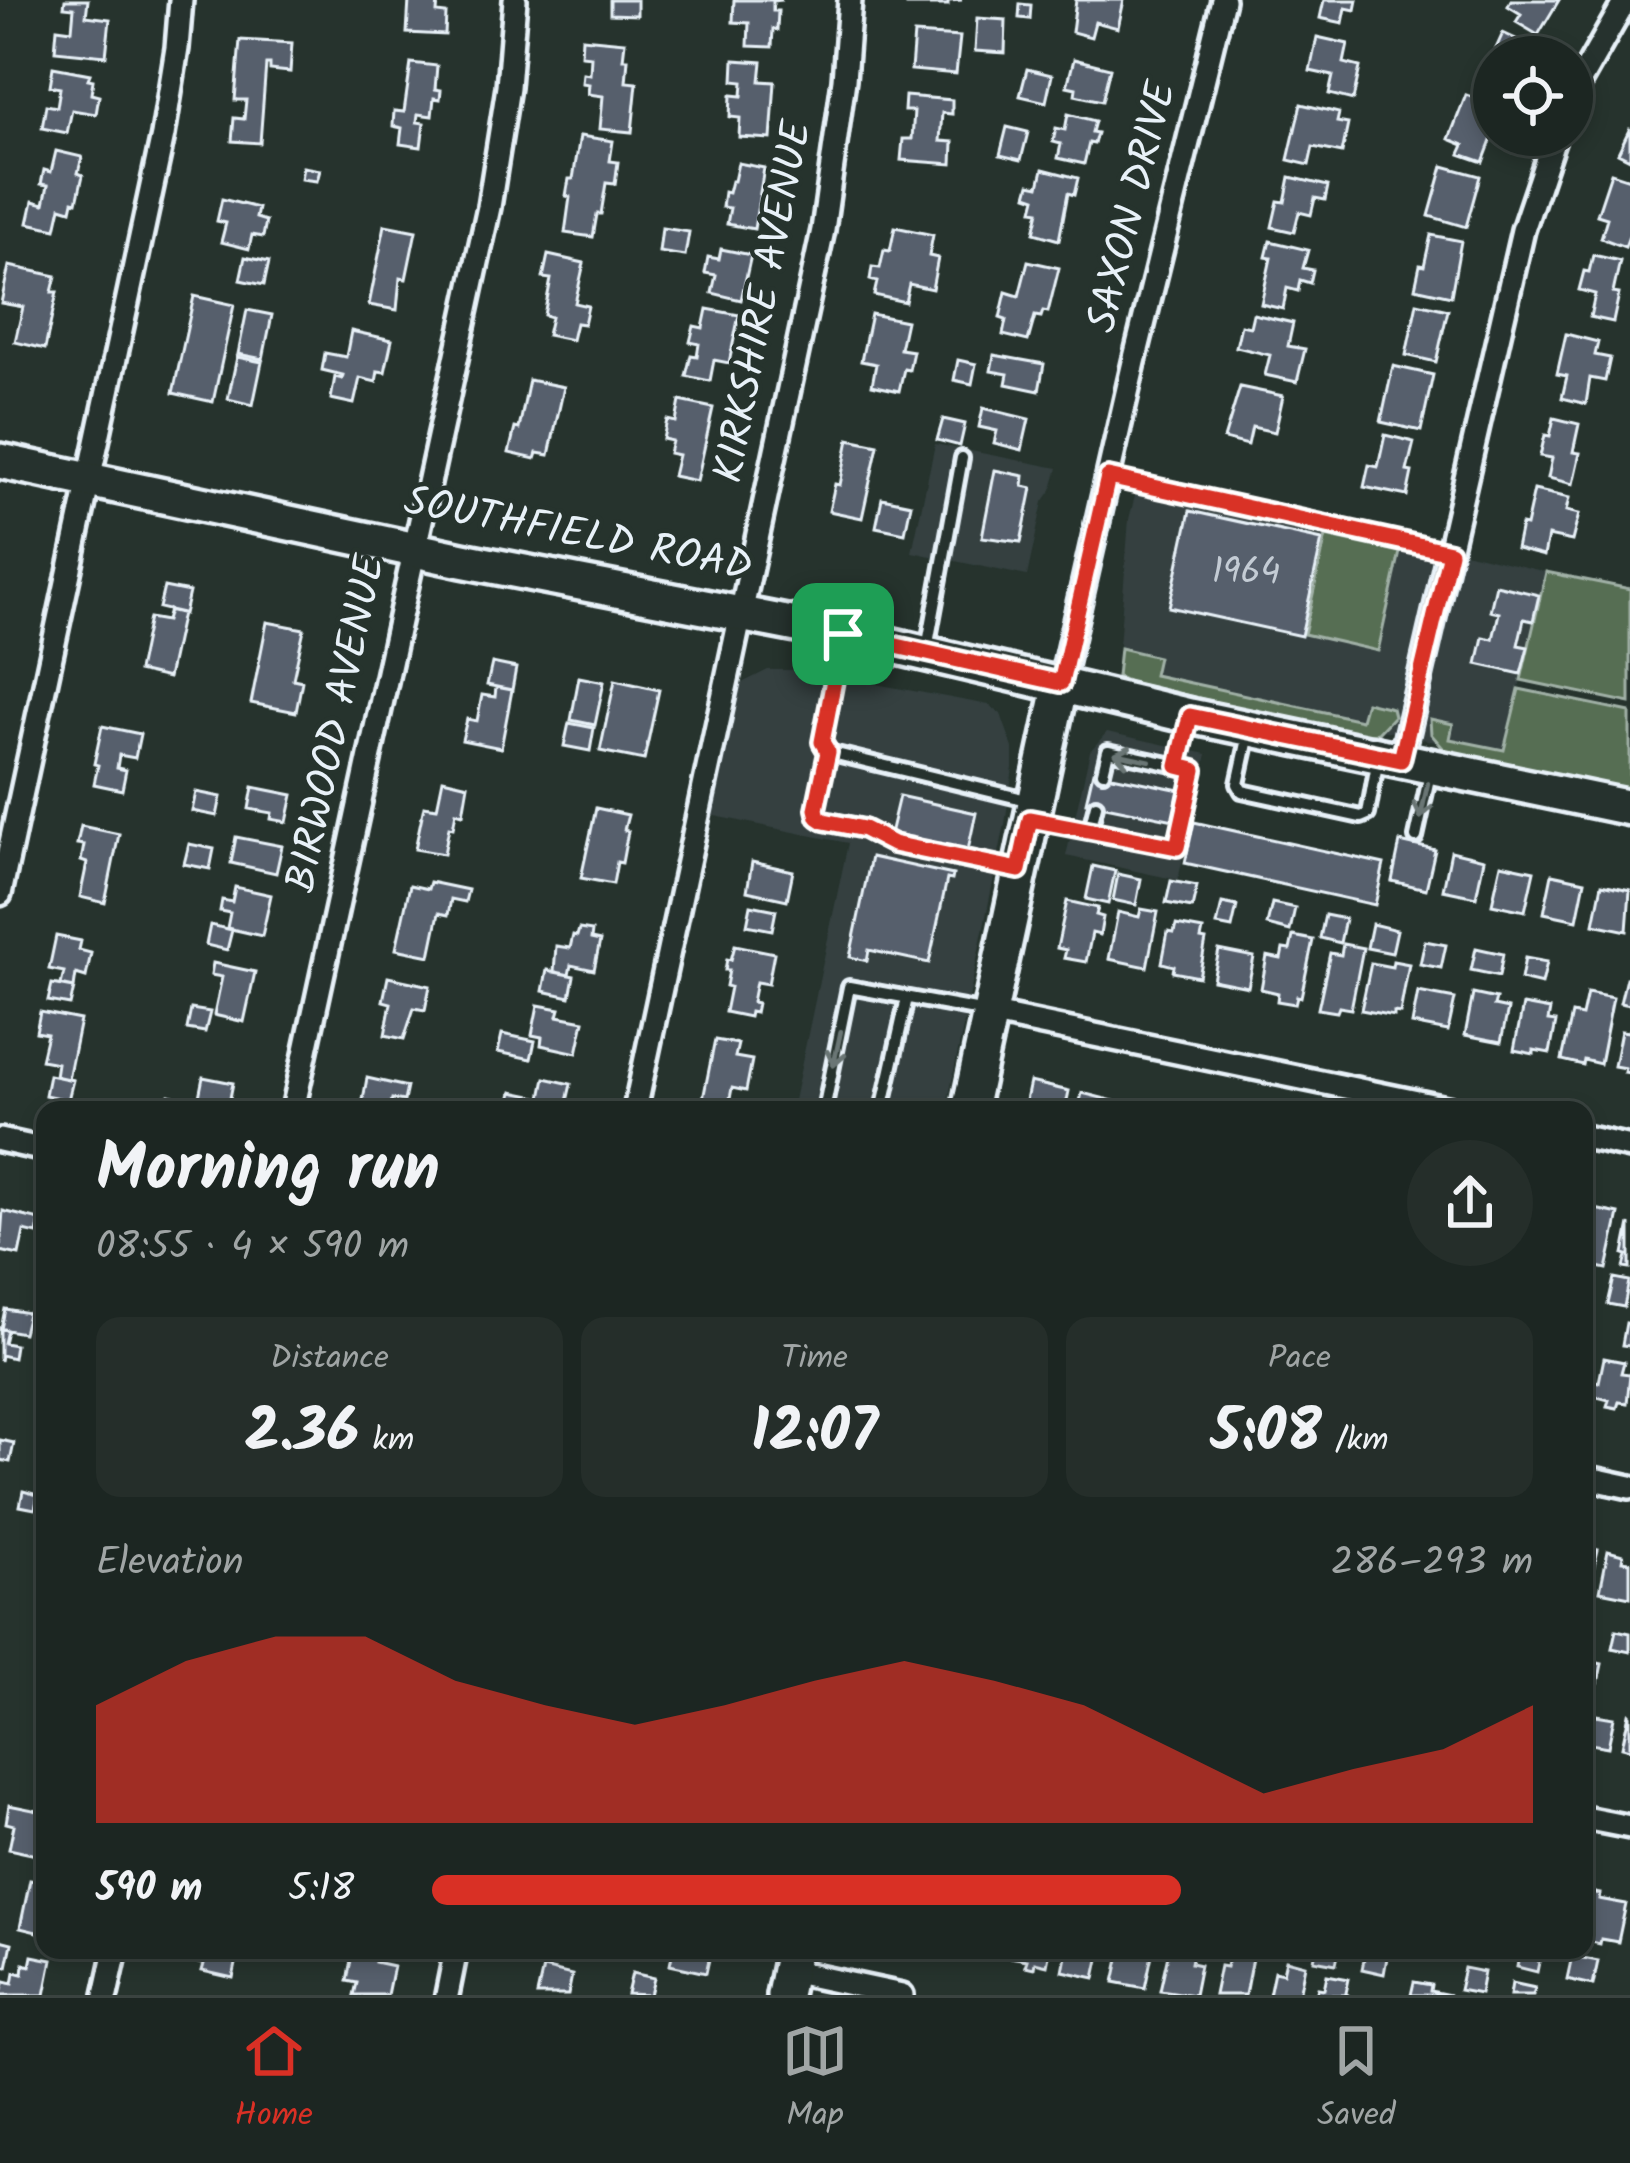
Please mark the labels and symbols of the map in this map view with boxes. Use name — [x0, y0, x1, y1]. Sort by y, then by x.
street label: SAXON DRIVE — [1069, 73, 1197, 340]
street label: KIRKSHIRE AVENUE — [696, 114, 832, 489]
street label: SOUTHFIELD ROAD — [398, 468, 758, 602]
house number: 1964 — [1212, 545, 1280, 602]
street label: BIRWOOD AVENUE — [269, 548, 406, 899]
pin — [792, 583, 894, 685]
one-way arrow — [1114, 744, 1152, 767]
one-way arrow — [1411, 782, 1434, 820]
one-way arrow — [825, 1028, 847, 1067]

